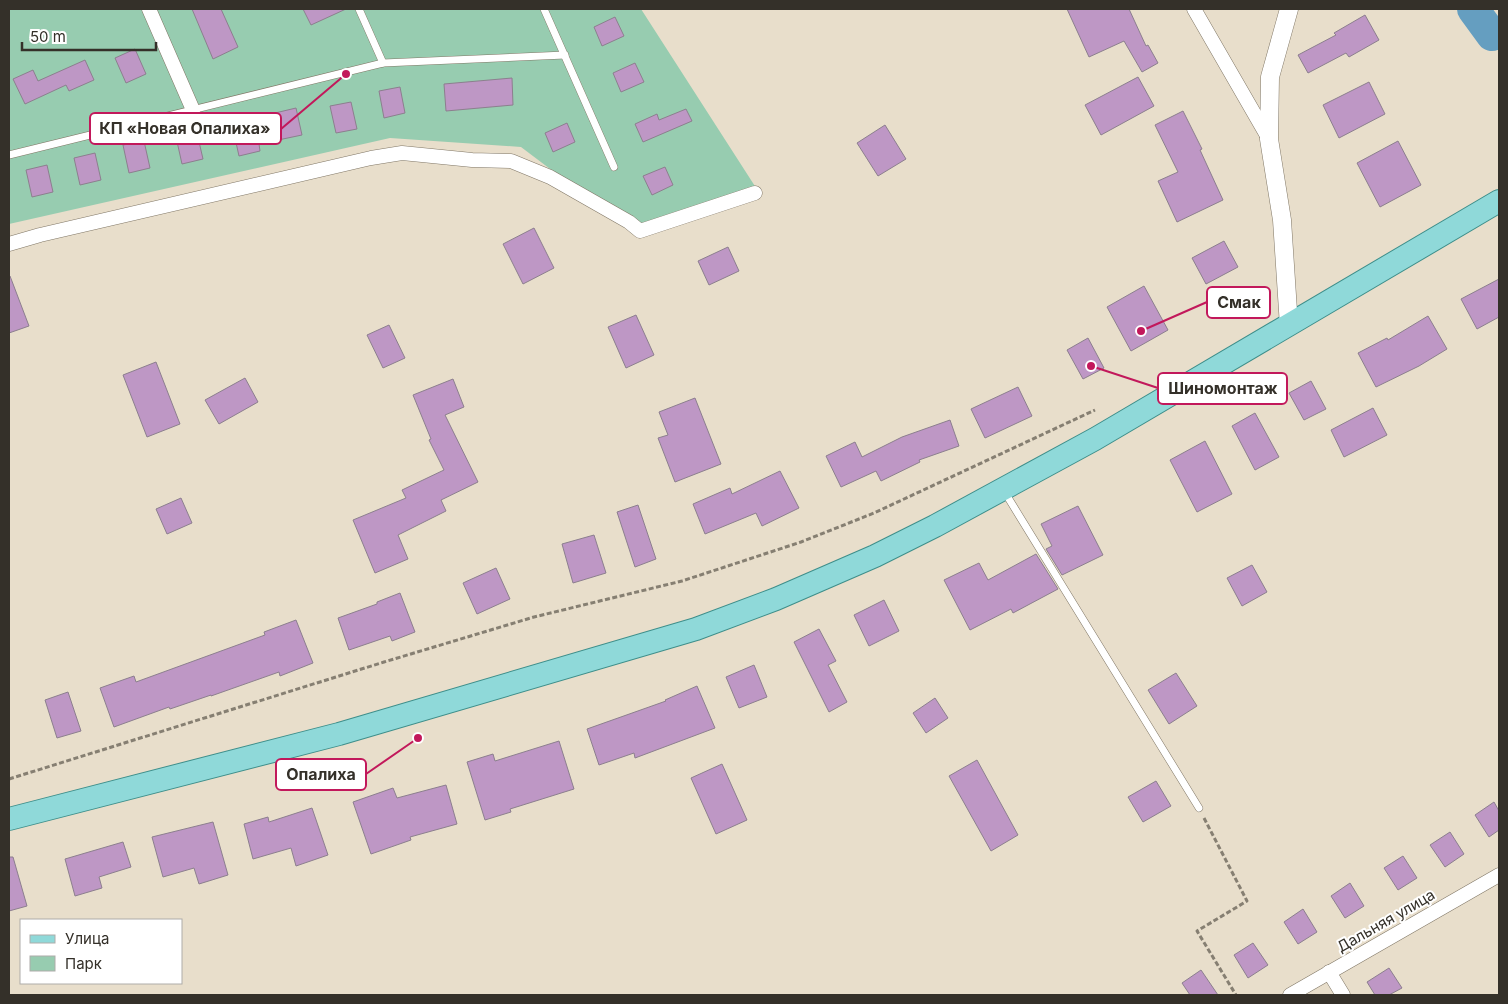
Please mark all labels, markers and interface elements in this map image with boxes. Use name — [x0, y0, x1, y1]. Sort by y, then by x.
scale bar — [22, 20, 156, 52]
text: 50 m — [30, 27, 66, 46]
callout: КП «Новая Опалиха» — [90, 113, 281, 144]
text: КП «Новая Опалиха» — [99, 118, 271, 138]
callout: Смак — [1207, 287, 1270, 318]
text: Смак — [1217, 292, 1261, 312]
callout: Шиномонтаж — [1158, 373, 1287, 404]
text: Шиномонтаж — [1168, 378, 1278, 398]
callout: Опалиха — [276, 759, 366, 790]
text: Опалиха — [286, 764, 356, 784]
street label: Дальняя улица — [1333, 885, 1438, 956]
legend — [20, 919, 182, 984]
text: Улица — [65, 929, 109, 948]
text: Парк — [65, 954, 102, 973]

